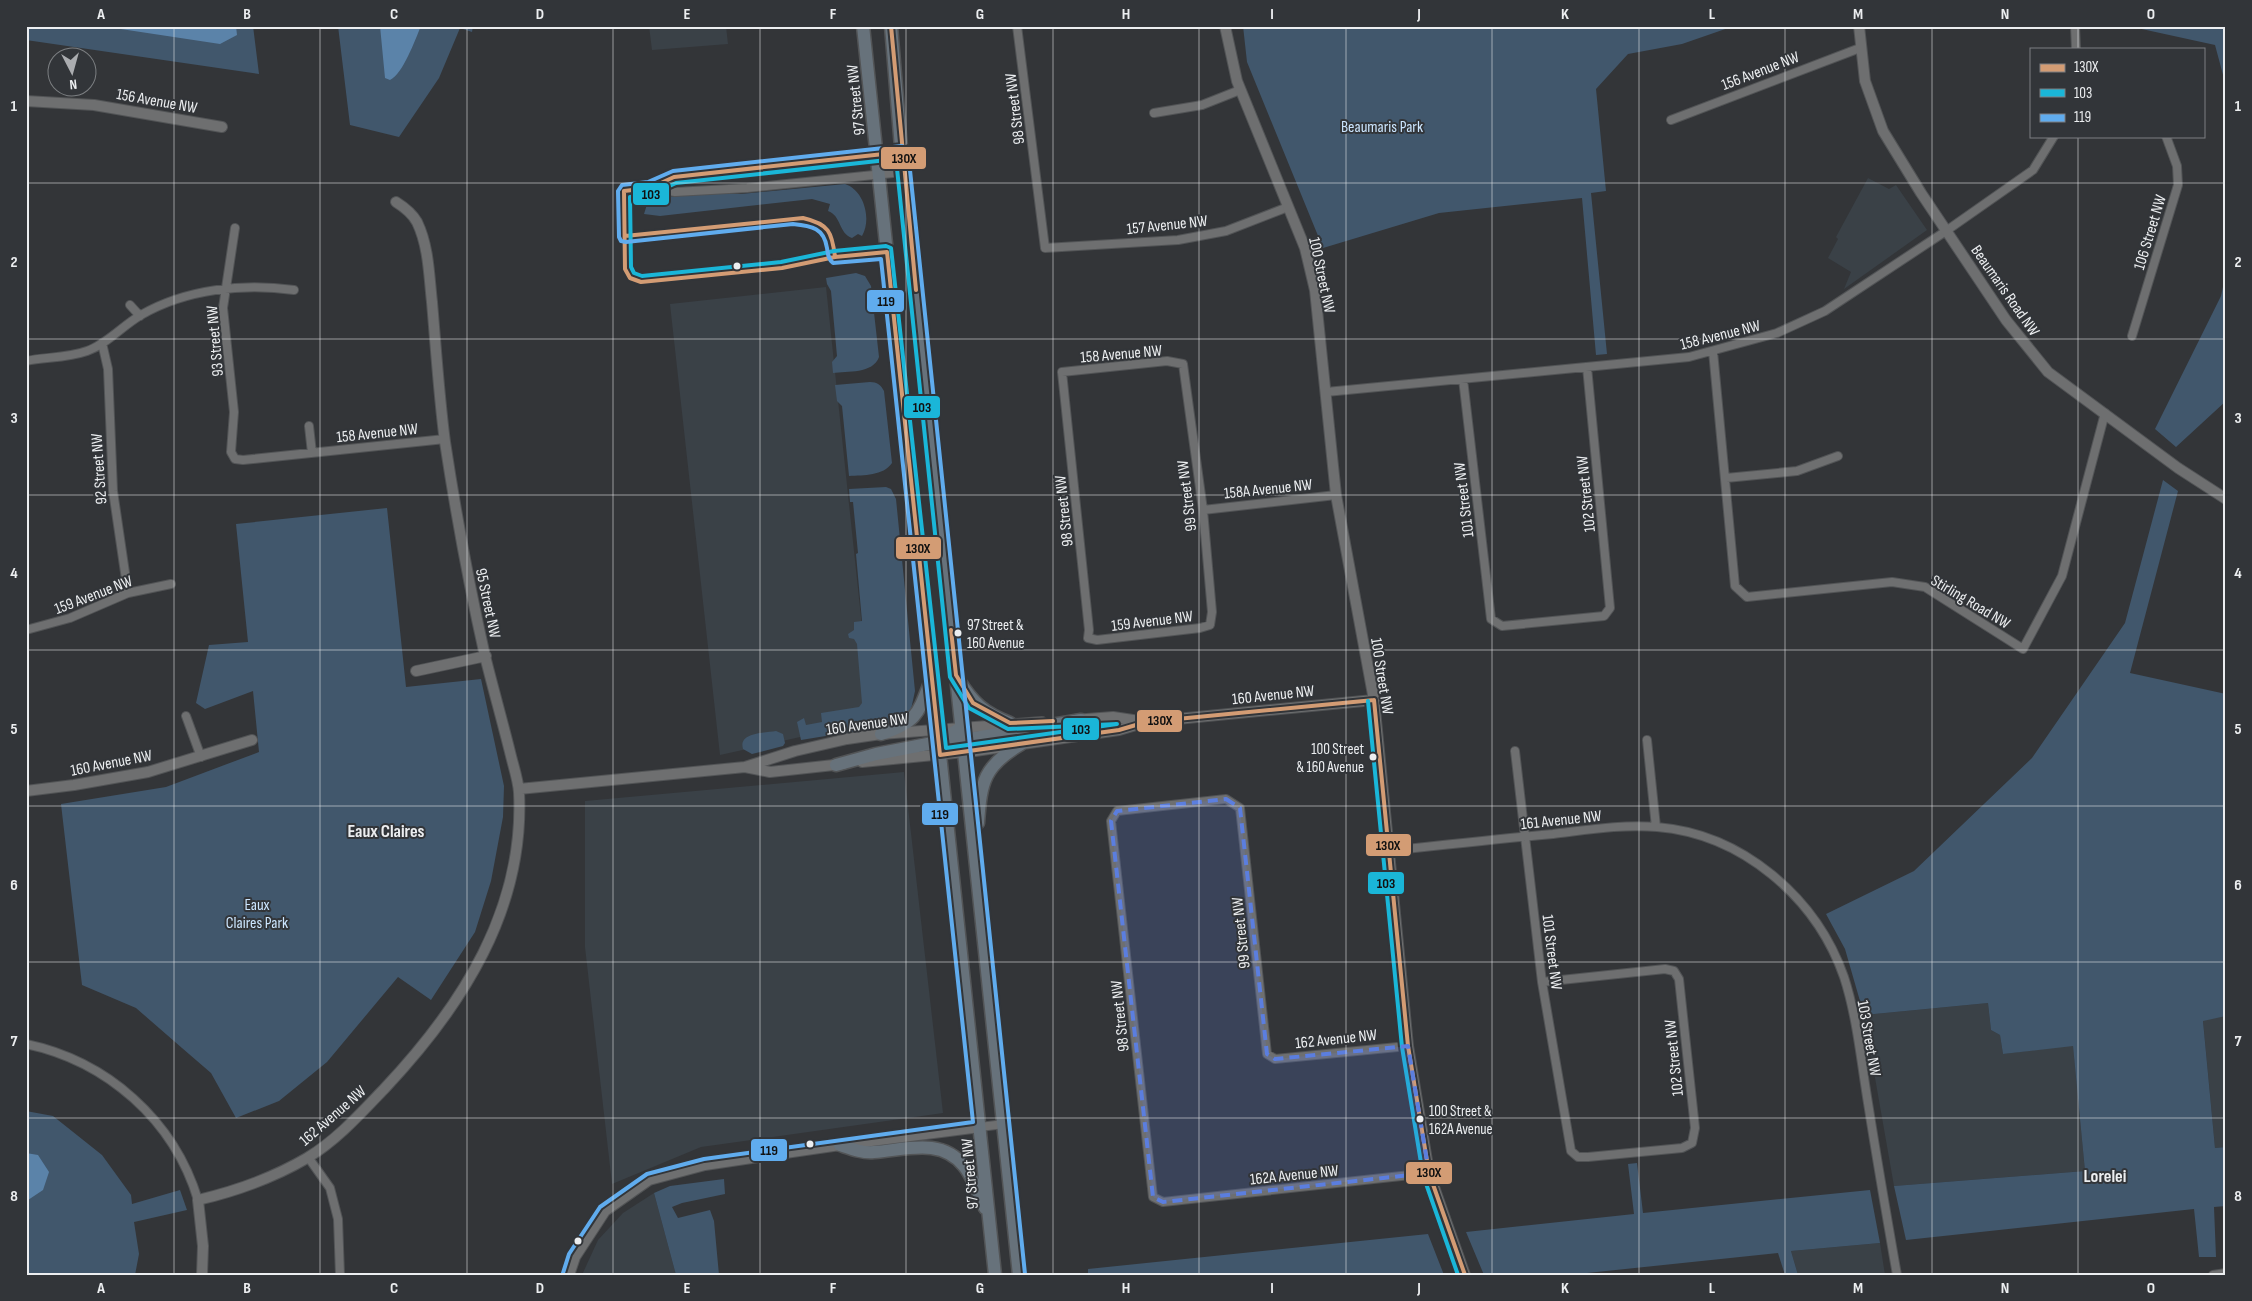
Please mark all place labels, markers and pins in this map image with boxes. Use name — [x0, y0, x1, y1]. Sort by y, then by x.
unlabelled marker — [732, 261, 742, 271]
place label: 97 Street & 160 Avenue — [967, 616, 1025, 653]
marker: 97 Street & 160 Avenue — [953, 628, 963, 638]
place label: 100 Street & 160 Avenue — [1296, 740, 1364, 777]
marker: 100 Street & 160 Avenue — [1368, 752, 1378, 762]
place label: 100 Street & 162A Avenue — [1429, 1102, 1493, 1139]
marker: 100 Street & 162A Avenue — [1415, 1114, 1425, 1124]
unlabelled marker — [805, 1139, 815, 1149]
unlabelled marker — [573, 1236, 583, 1246]

